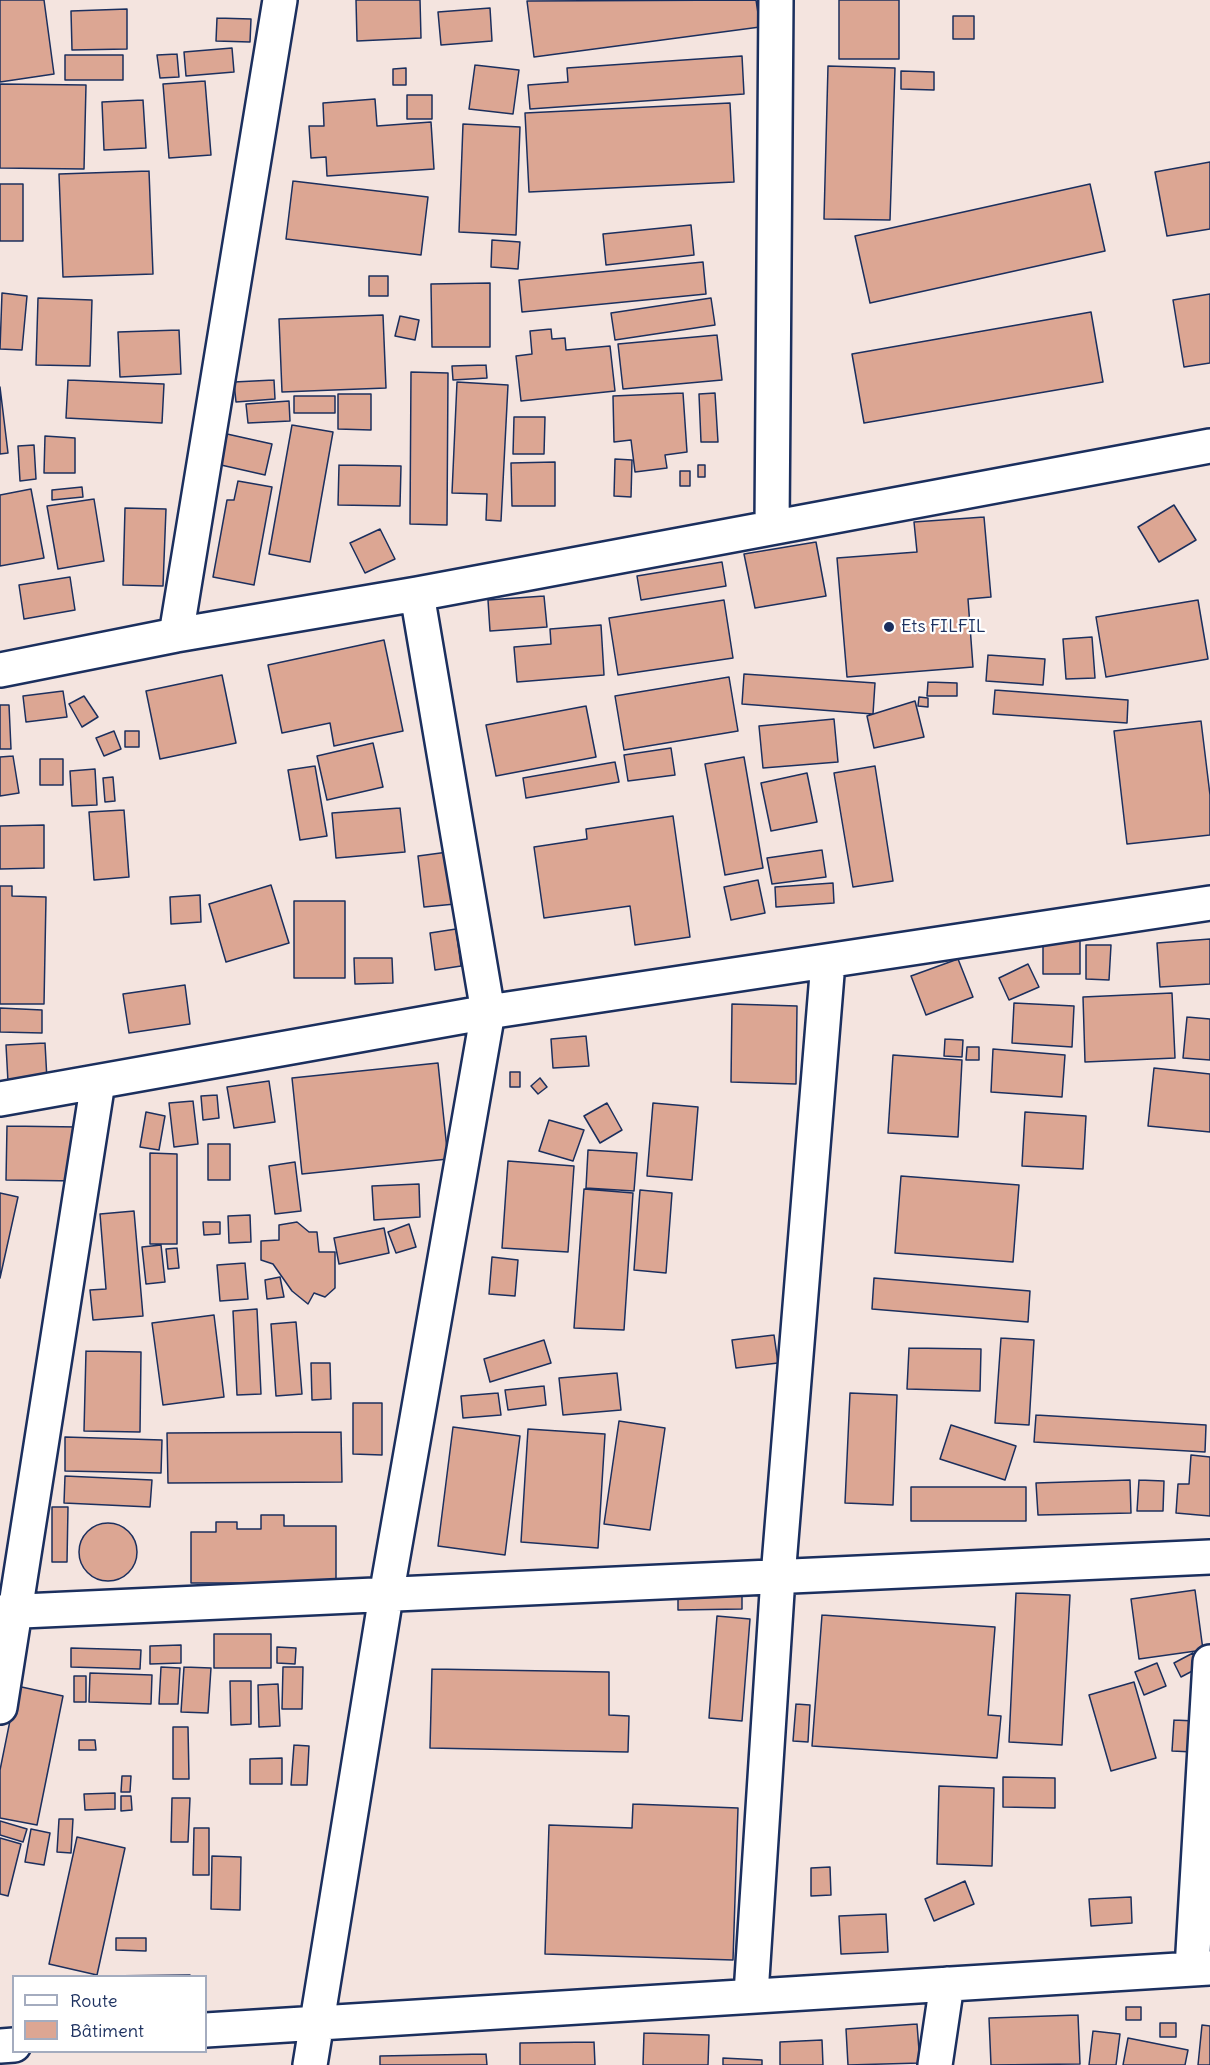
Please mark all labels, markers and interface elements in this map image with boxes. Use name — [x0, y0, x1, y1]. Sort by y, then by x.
place label: Ets FILFIL — [901, 616, 986, 638]
marker: Ets FILFIL — [882, 620, 896, 634]
legend — [12, 1975, 207, 2053]
text: Route — [70, 1989, 118, 2012]
text: Bâtiment — [70, 2019, 144, 2042]

